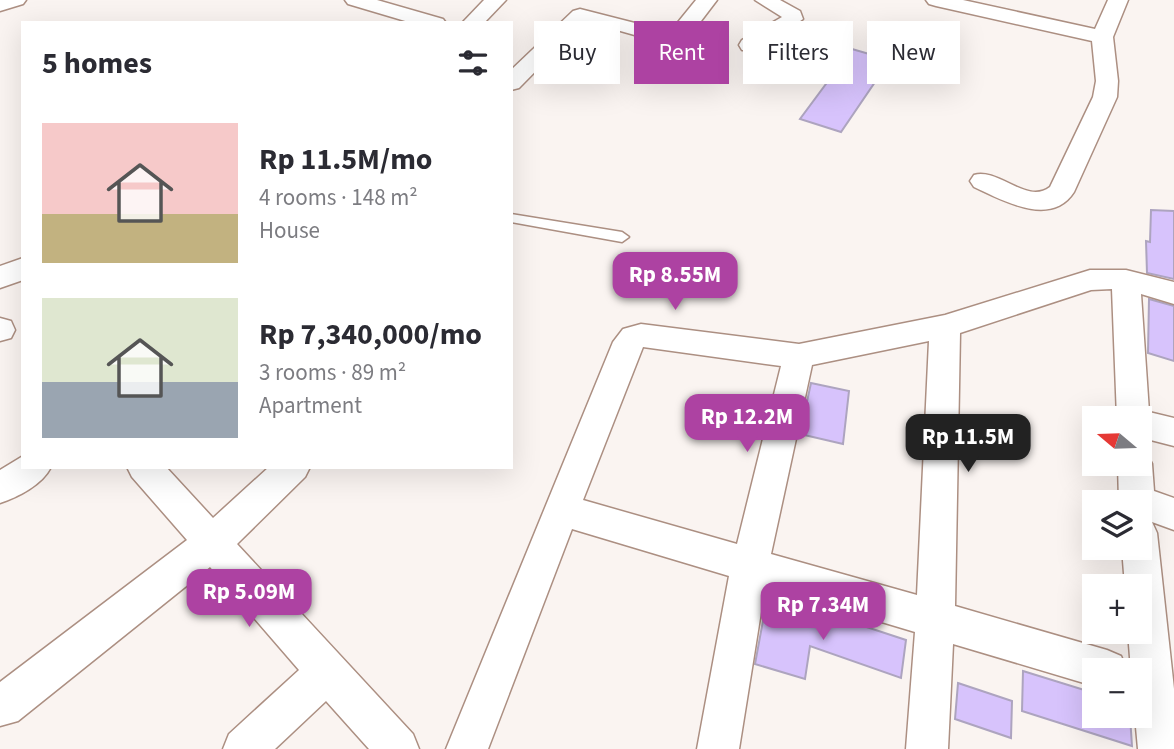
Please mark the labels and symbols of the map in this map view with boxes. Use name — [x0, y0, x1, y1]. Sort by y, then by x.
pin: Rp 8.55M — [603, 252, 747, 312]
pin: Rp 12.2M — [675, 394, 819, 454]
north arrow — [1082, 406, 1152, 476]
pin: Rp 11.5M — [896, 414, 1040, 474]
pin: Rp 5.09M — [177, 570, 321, 629]
pin: Rp 7.34M — [751, 582, 895, 642]

